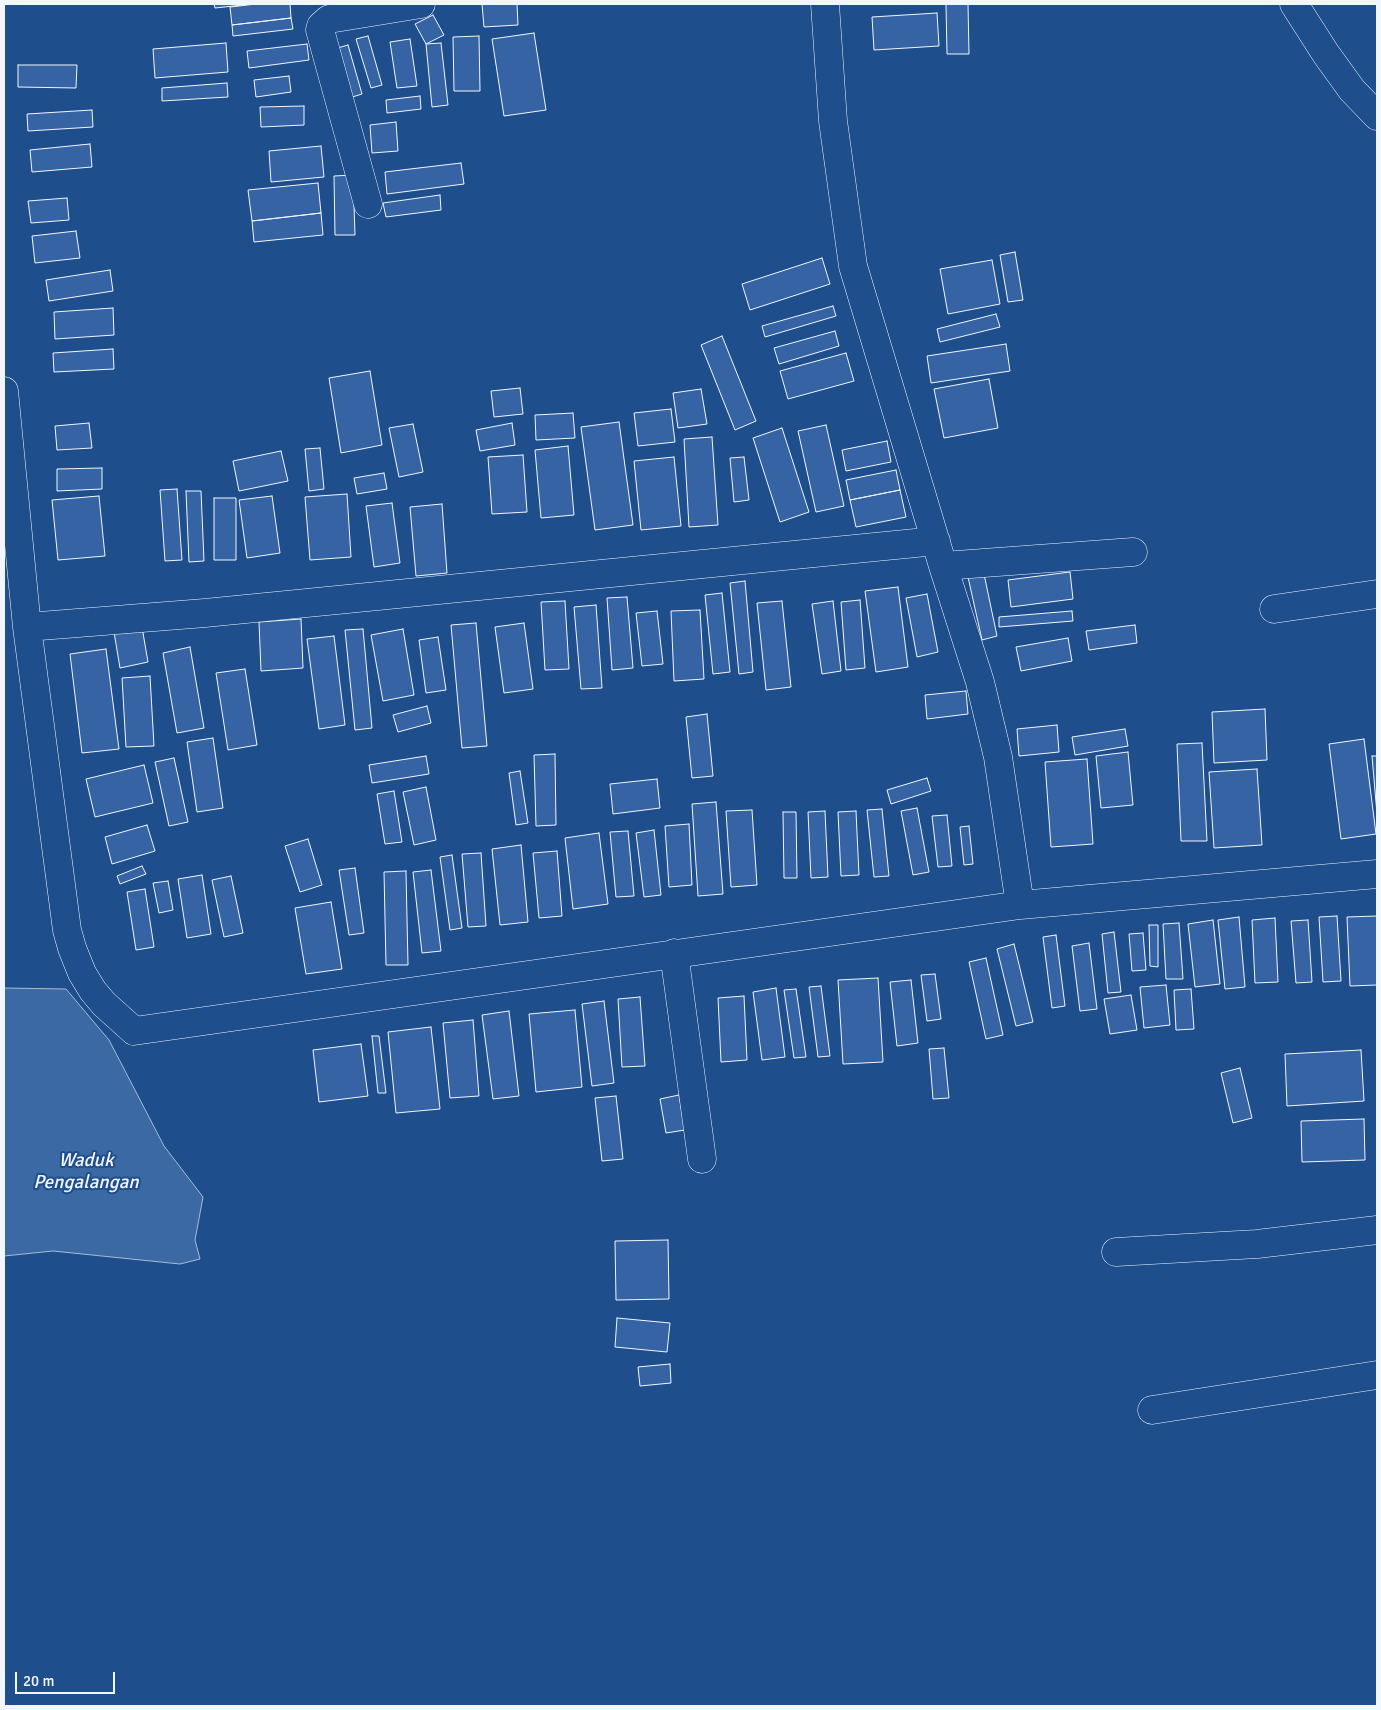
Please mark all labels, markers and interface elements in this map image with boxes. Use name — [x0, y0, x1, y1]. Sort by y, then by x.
water label: Waduk Pengalangan — [33, 1150, 139, 1194]
scale bar — [18, 1662, 118, 1694]
text: 20 m — [23, 1672, 54, 1690]

